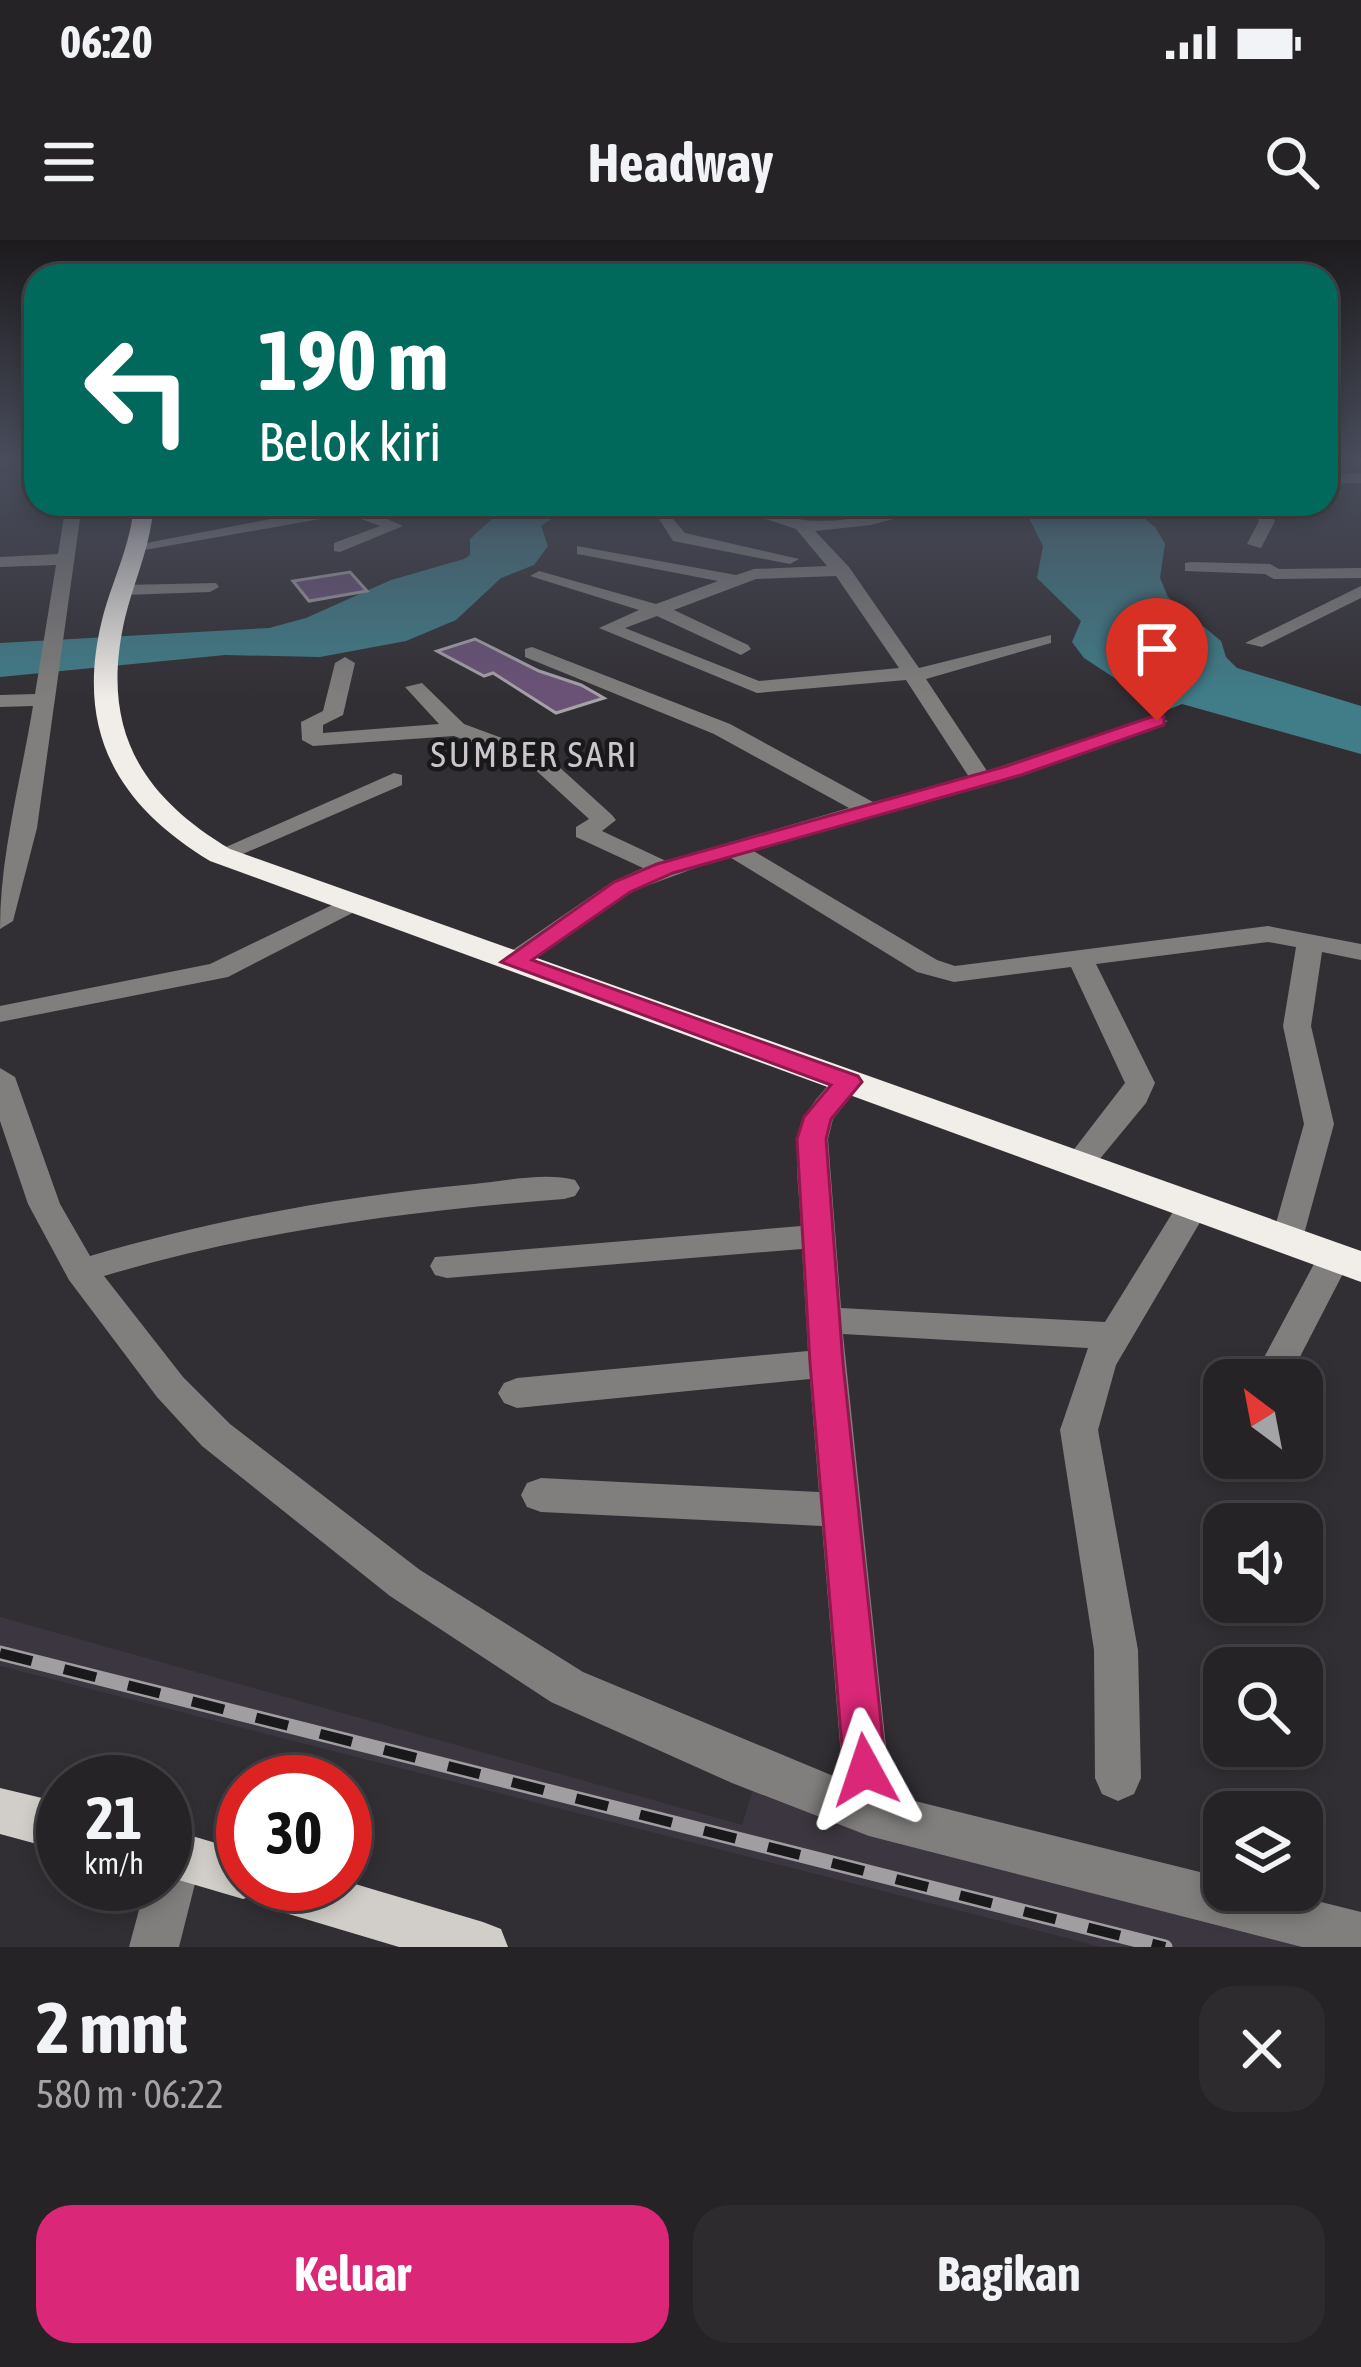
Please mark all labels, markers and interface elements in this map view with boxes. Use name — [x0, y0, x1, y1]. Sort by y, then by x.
text: 06:20 — [60, 16, 153, 68]
icon: menu — [36, 129, 102, 195]
icon: search — [1259, 129, 1325, 195]
text: Headway — [588, 132, 773, 193]
icon: left — [60, 312, 216, 468]
text: 190 m — [258, 312, 448, 408]
text: Belok kiri — [258, 411, 441, 472]
pin — [1106, 598, 1208, 721]
icon: arrive — [1124, 616, 1190, 682]
district label: SUMBER SARI — [431, 733, 639, 775]
north arrow — [1203, 1359, 1323, 1479]
map controls — [1203, 1359, 1323, 1911]
button: sound — [1203, 1503, 1323, 1623]
button: search — [1203, 1647, 1323, 1767]
position arrow — [802, 1707, 928, 1833]
speed limit sign: 30 — [216, 1755, 372, 1911]
text: 21 — [86, 1783, 142, 1852]
button: layers — [1203, 1791, 1323, 1911]
text: km/h — [84, 1846, 144, 1880]
text: 2 mnt — [36, 1986, 187, 2068]
button: close — [1199, 1986, 1325, 2112]
text: 580 m · 06:22 — [36, 2072, 224, 2116]
button: Keluar — [36, 2205, 669, 2343]
button: Bagikan — [693, 2205, 1325, 2343]

